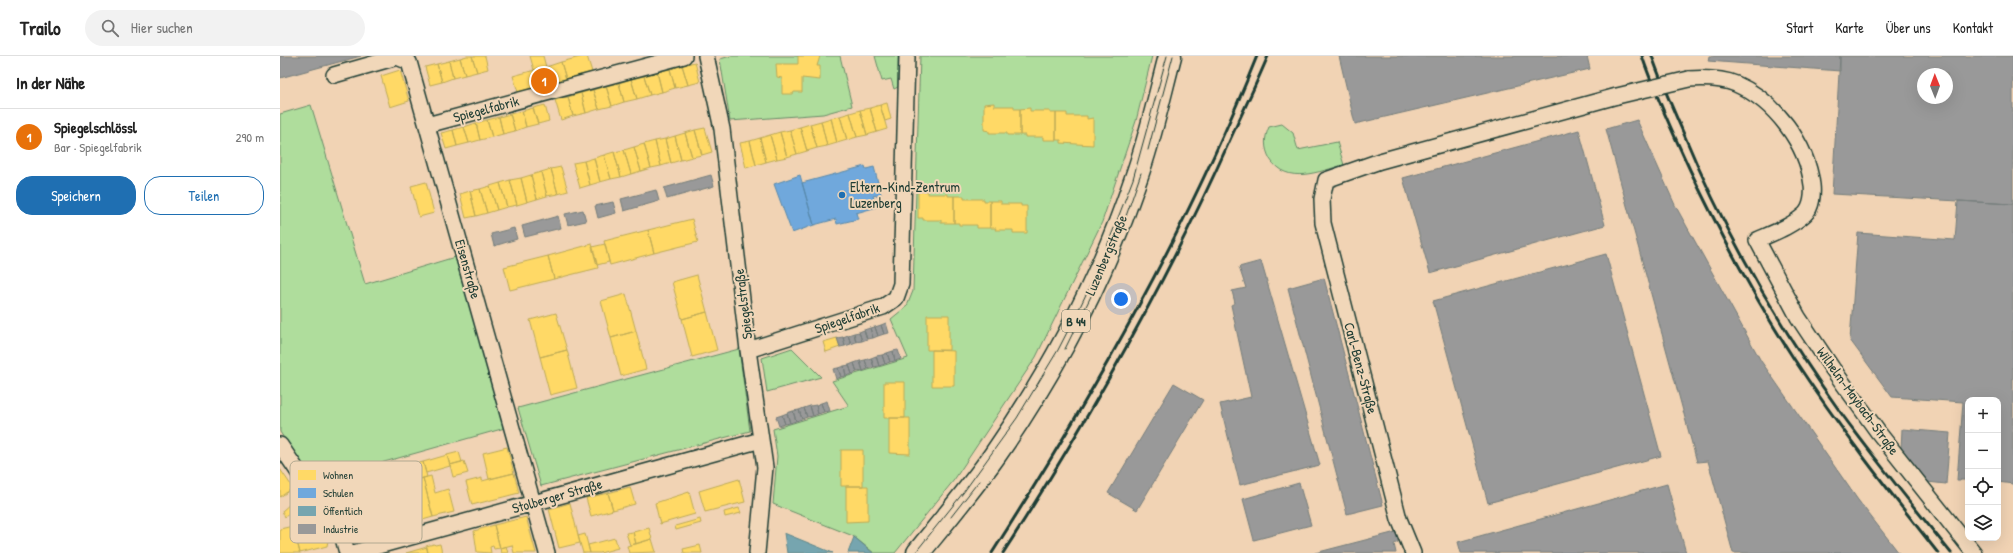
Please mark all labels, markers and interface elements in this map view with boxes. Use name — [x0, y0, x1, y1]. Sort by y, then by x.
search box — [85, 10, 365, 46]
text: Trailo — [20, 15, 61, 41]
icon: search — [99, 17, 121, 39]
text: Hier suchen — [131, 17, 193, 38]
text: Start — [1786, 18, 1813, 37]
text: Karte — [1835, 18, 1864, 37]
text: Über uns — [1886, 18, 1931, 37]
text: Kontakt — [1953, 18, 1993, 37]
pin: 1 — [531, 66, 557, 96]
north arrow — [1917, 68, 1953, 104]
text: In der Nähe — [16, 71, 85, 94]
street label: Spiegelfabrik — [451, 91, 521, 127]
text: Spiegelschlössl — [54, 117, 137, 138]
text: 1 — [27, 128, 31, 146]
text: 290 m — [235, 128, 264, 146]
text: Bar · Spiegelfabrik — [54, 138, 142, 156]
button: Speichern — [16, 176, 136, 215]
button: Teilen — [144, 176, 264, 215]
place label: Eltern-Kind-Zentrum Luzenberg — [850, 177, 960, 213]
marker: Eltern-Kind-Zentrum Luzenberg — [837, 190, 847, 200]
street label: Luzenbergstraße — [1080, 211, 1132, 298]
street label: Eisenstraße — [450, 237, 486, 301]
street label: Spiegelstraße — [729, 267, 757, 340]
your location — [1111, 289, 1131, 309]
street label: Spiegelfabrik — [812, 298, 882, 338]
road number: B 44 — [1062, 310, 1090, 332]
street label: Carl-Benz-Straße — [1339, 320, 1383, 416]
street label: Wilhelm-Maybach-Straße — [1812, 343, 1904, 459]
map controls — [1965, 397, 2001, 541]
button: + — [1965, 397, 2001, 433]
button: − — [1965, 433, 2001, 469]
legend — [290, 461, 422, 543]
text: Wohnen — [323, 468, 353, 482]
button: locate — [1965, 469, 2001, 505]
street label: Stolberger Straße — [510, 473, 605, 518]
text: Schulen — [323, 486, 354, 500]
text: Öffentlich — [323, 504, 363, 518]
button: layers — [1965, 505, 2001, 541]
text: Industrie — [323, 522, 359, 536]

